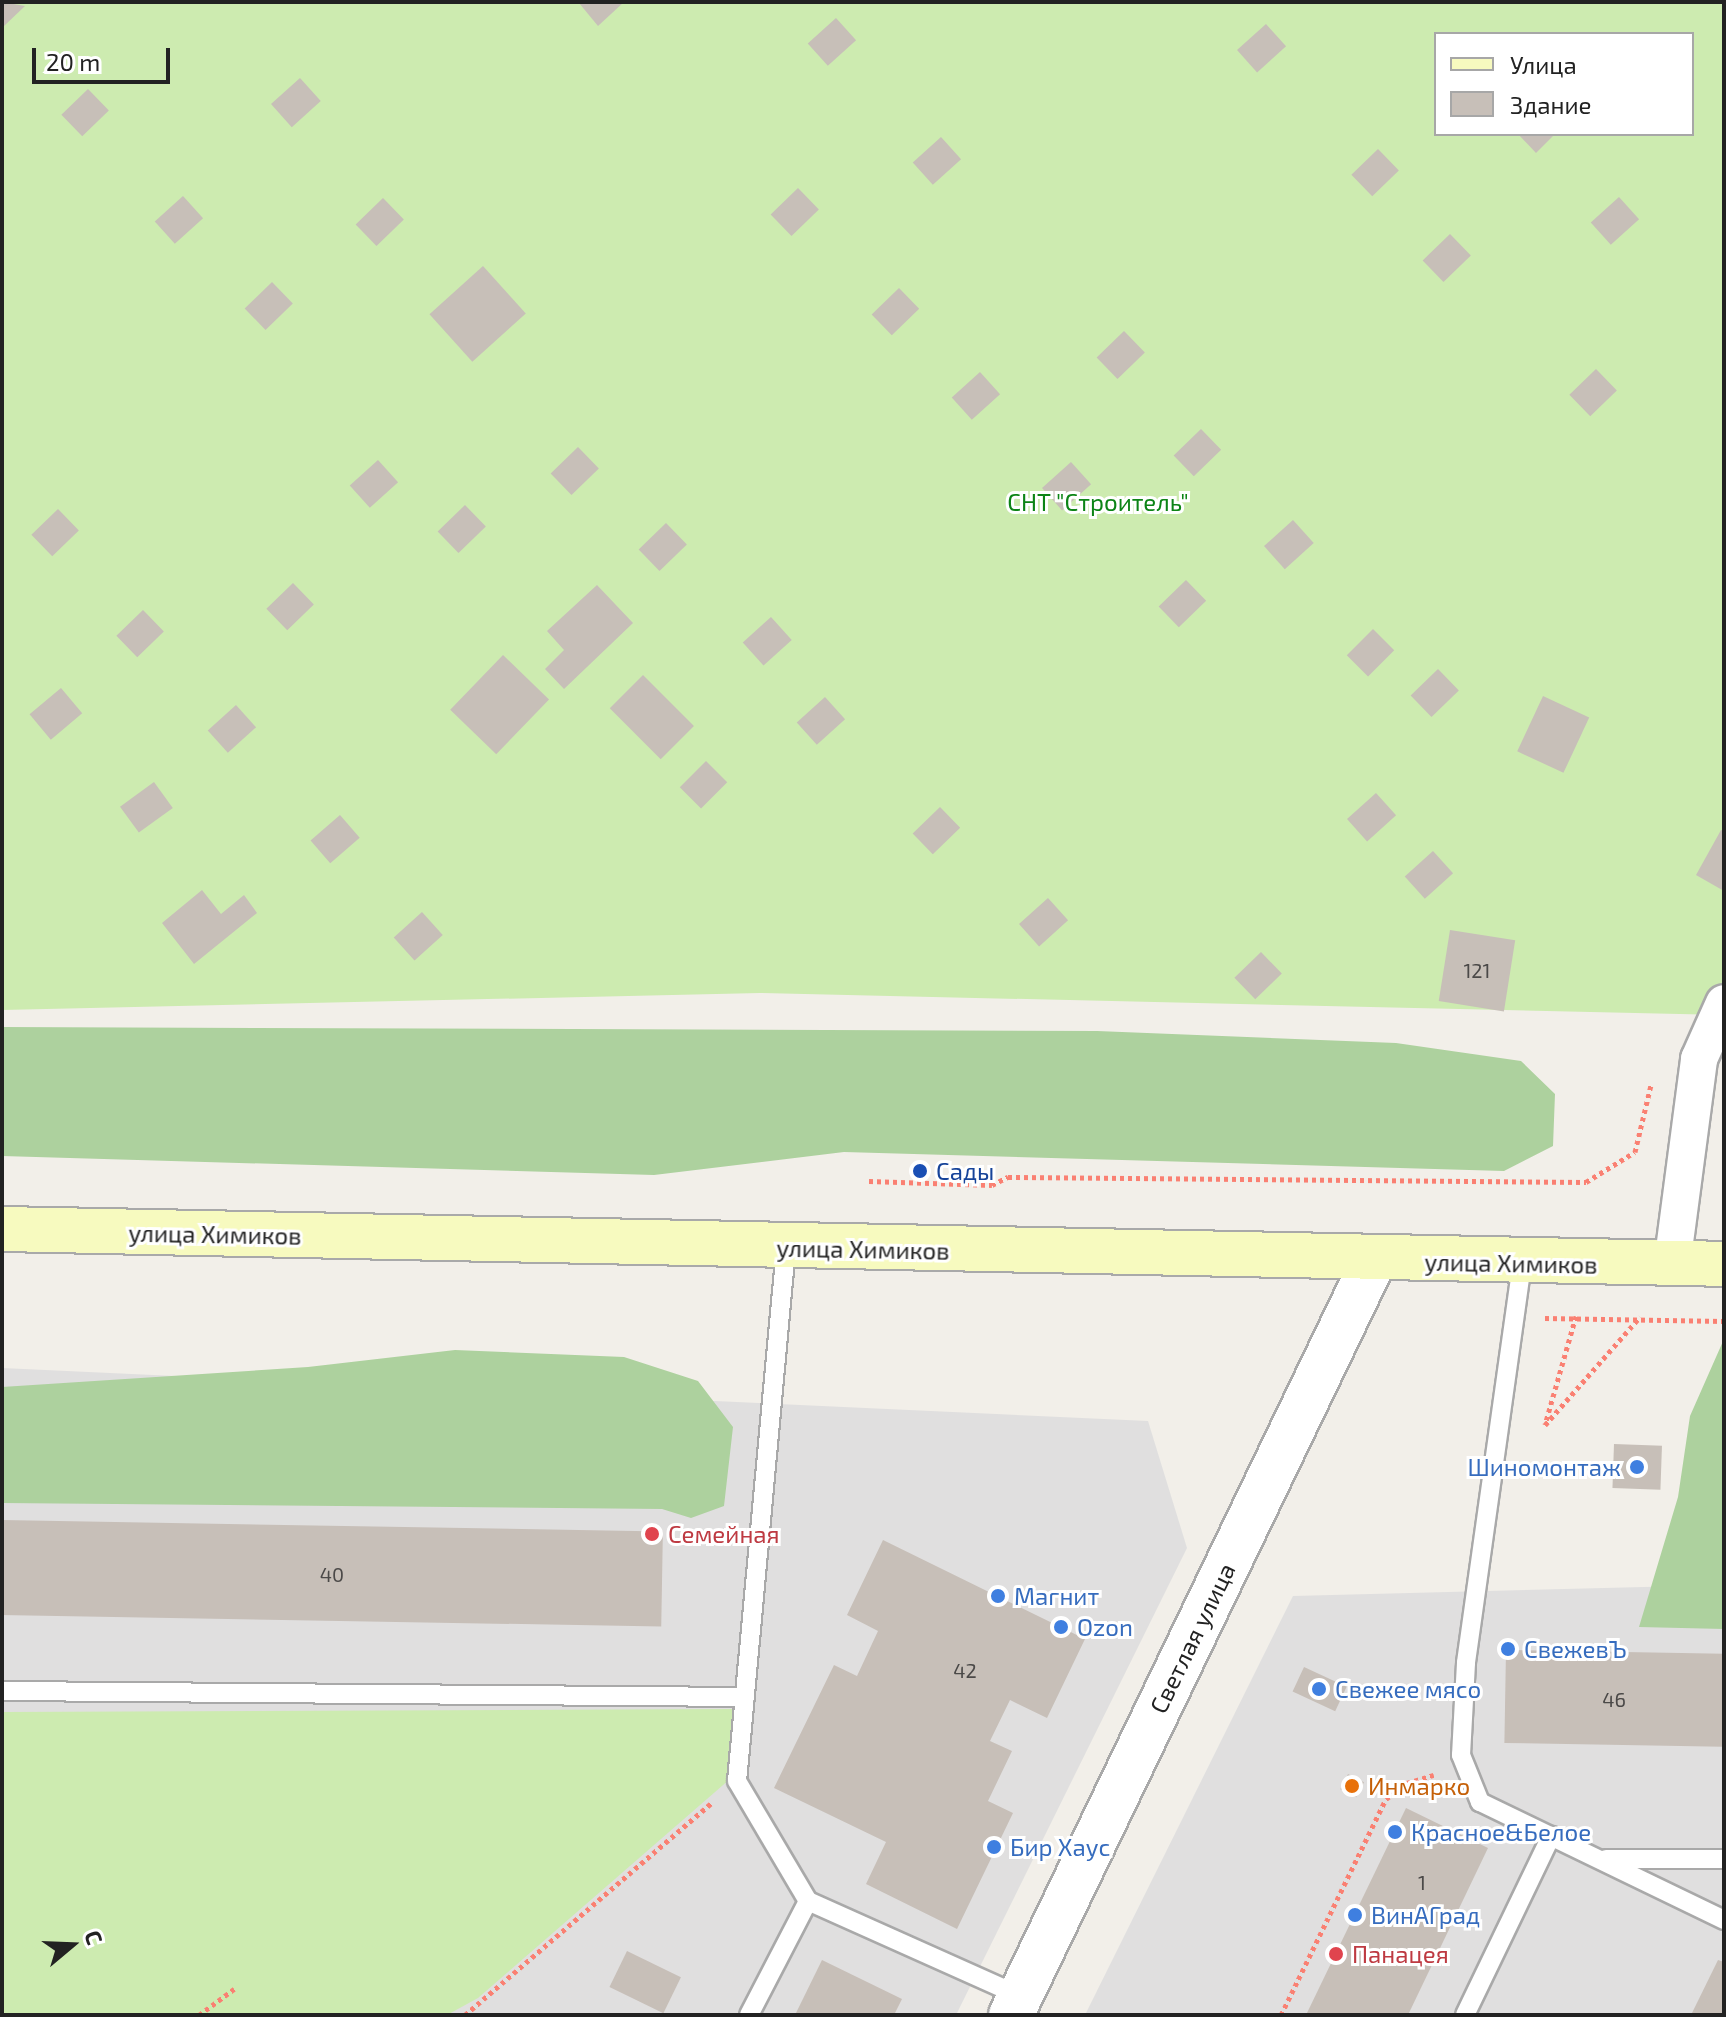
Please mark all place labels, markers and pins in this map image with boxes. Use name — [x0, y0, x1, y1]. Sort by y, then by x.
place label: Сады — [936, 1157, 994, 1185]
marker: Сады — [911, 1162, 929, 1180]
place label: Шиномонтаж — [1467, 1453, 1621, 1481]
marker: Шиномонтаж — [1628, 1458, 1646, 1476]
place label: Семейная — [668, 1520, 780, 1548]
marker: Семейная — [643, 1525, 661, 1543]
place label: Магнит — [1014, 1582, 1099, 1610]
marker: Магнит — [989, 1587, 1007, 1605]
place label: Ozon — [1077, 1613, 1133, 1641]
marker: Ozon — [1052, 1618, 1070, 1636]
place label: СвежевЪ — [1524, 1635, 1627, 1663]
marker: СвежевЪ — [1499, 1640, 1517, 1658]
place label: Свежее мясо — [1335, 1675, 1481, 1703]
marker: Свежее мясо — [1310, 1680, 1328, 1698]
place label: Инмарко — [1368, 1772, 1470, 1800]
marker: Инмарко — [1343, 1777, 1361, 1795]
place label: Красное&Белое — [1411, 1818, 1591, 1846]
marker: Красное&Белое — [1386, 1823, 1404, 1841]
place label: Бир Хаус — [1010, 1833, 1110, 1861]
marker: Бир Хаус — [985, 1838, 1003, 1856]
place label: ВинАГрад — [1371, 1901, 1480, 1929]
marker: ВинАГрад — [1346, 1906, 1364, 1924]
place label: Панацея — [1352, 1940, 1449, 1968]
marker: Панацея — [1327, 1945, 1345, 1963]

